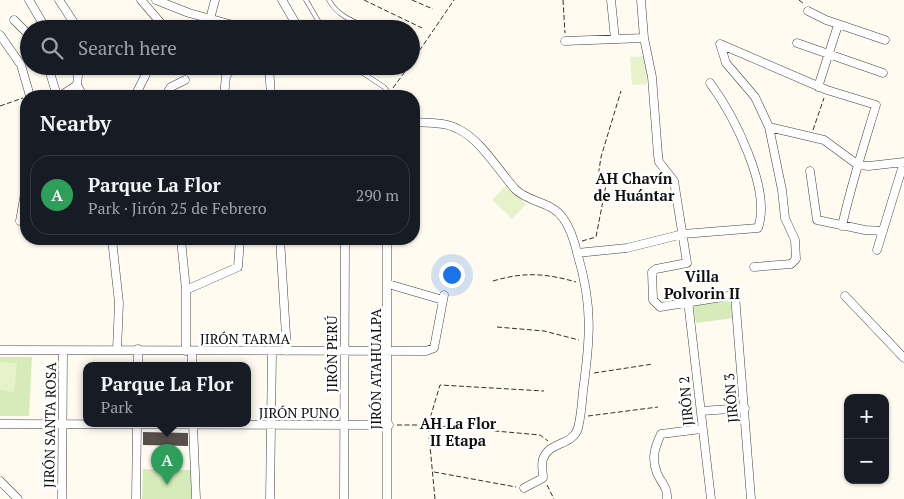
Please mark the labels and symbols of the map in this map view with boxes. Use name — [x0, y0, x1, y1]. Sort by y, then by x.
district label: AH Chavín de Huántar — [594, 168, 675, 205]
your location — [439, 262, 465, 288]
district label: Villa Polvorin II — [664, 266, 740, 303]
street label: JIRÓN ATAHUALPA — [366, 308, 385, 430]
street label: JIRÓN PERÚ — [322, 315, 341, 393]
street label: JIRÓN TARMA — [200, 329, 290, 348]
street label: JIRÓN SANTA ROSA — [39, 362, 60, 488]
street label: JIRÓN 3 — [719, 372, 742, 424]
street label: JIRÓN 2 — [674, 375, 697, 427]
street label: JIRÓN PUNO — [259, 403, 339, 422]
district label: AH La Flor II Etapa — [420, 413, 497, 450]
pin: A — [151, 444, 183, 485]

